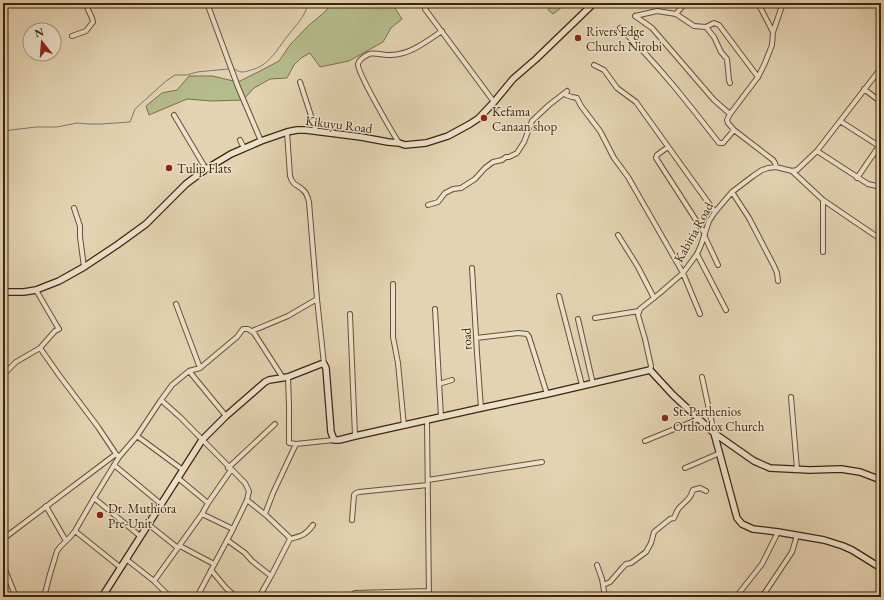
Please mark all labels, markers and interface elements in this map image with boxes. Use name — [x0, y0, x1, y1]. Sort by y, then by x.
north arrow — [22, 22, 62, 62]
place label: Rivers Edge Church Nirobi — [586, 23, 662, 55]
text: N — [33, 24, 45, 40]
marker: Rivers Edge Church Nirobi — [573, 33, 583, 43]
place label: Kefama Canaan shop — [492, 103, 557, 135]
street label: Kikuyu Road — [304, 112, 374, 137]
marker: Kefama Canaan shop — [479, 113, 489, 123]
place label: Tulip Flats — [177, 160, 231, 177]
marker: Tulip Flats — [164, 163, 174, 173]
street label: Kabiria Road — [670, 199, 717, 265]
street label: road — [457, 327, 476, 351]
place label: St. Parthenios Orthodox Church — [673, 403, 765, 435]
marker: St. Parthenios Orthodox Church — [660, 413, 670, 423]
place label: Dr. Muthiora Pre-Unit — [108, 500, 177, 532]
marker: Dr. Muthiora Pre-Unit — [95, 510, 105, 520]

